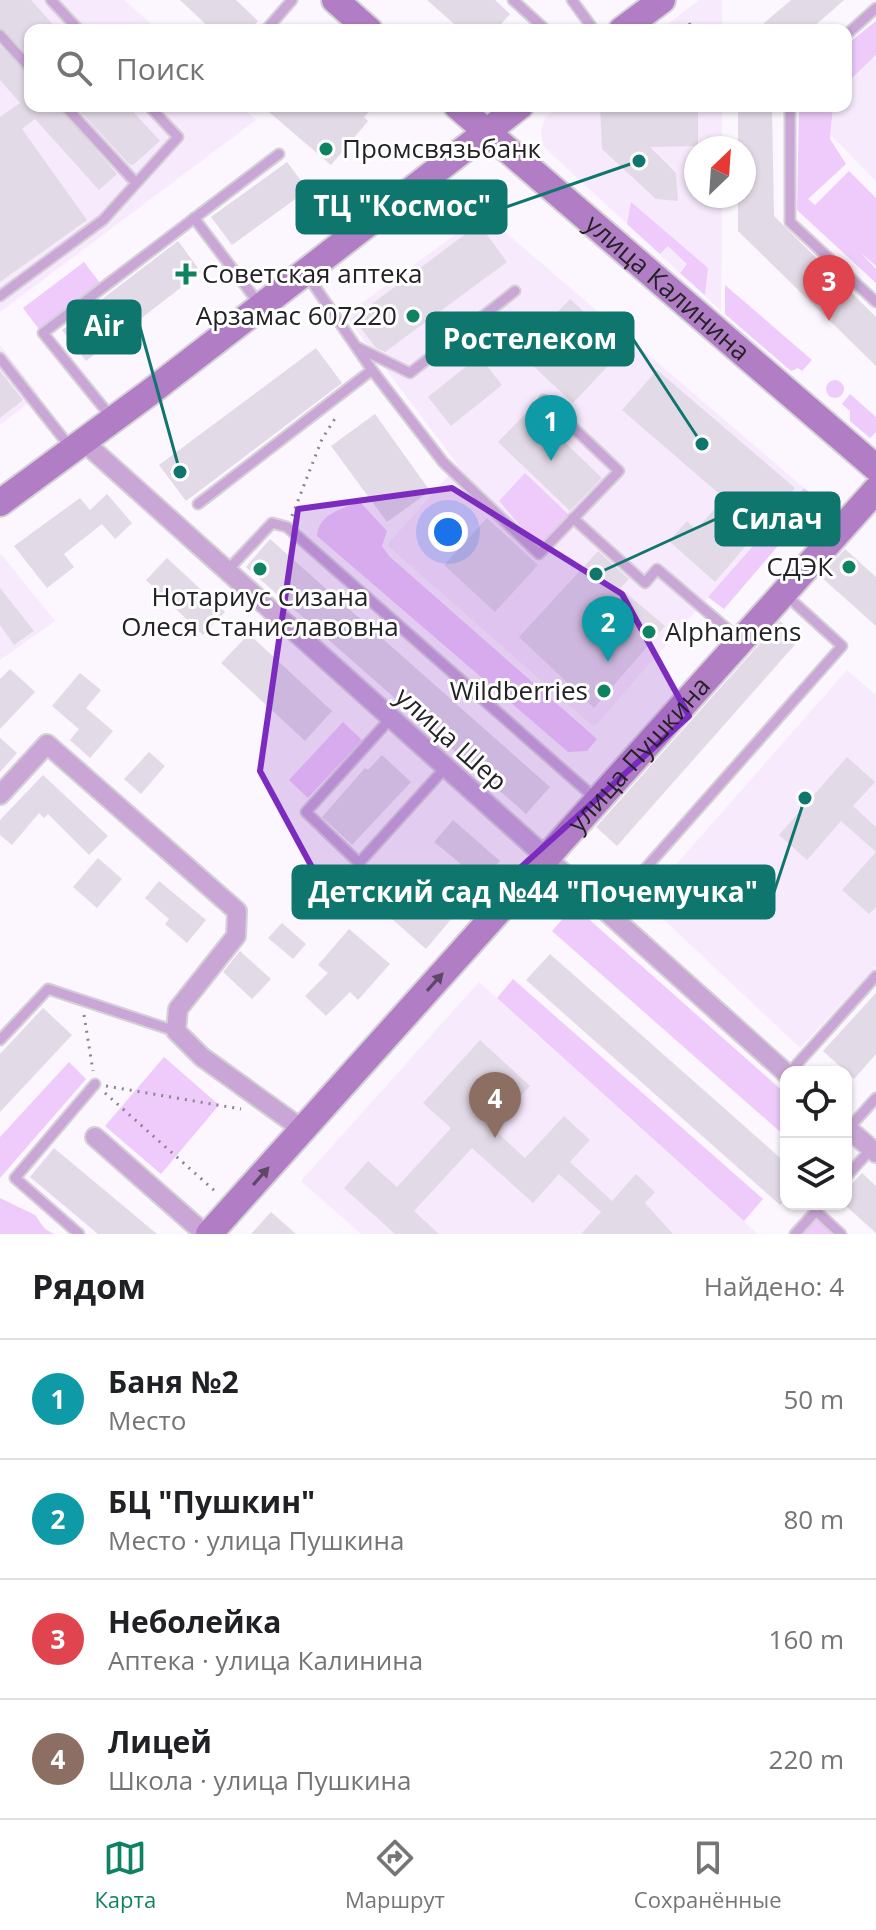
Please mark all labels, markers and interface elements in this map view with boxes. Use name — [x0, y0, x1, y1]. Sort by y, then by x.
search box — [24, 24, 852, 112]
icon: search — [52, 46, 96, 90]
text: Поиск — [116, 48, 205, 89]
place label: Промсвязьбанк — [342, 130, 542, 166]
north arrow — [684, 136, 756, 208]
marker: Промсвязьбанк — [317, 140, 335, 158]
callout: ТЦ "Космос" — [297, 181, 506, 233]
text: ТЦ "Космос" — [313, 186, 491, 224]
street label: улица Калинина — [578, 206, 758, 368]
place label: Советская аптека — [202, 255, 423, 291]
pin: 3 — [803, 255, 855, 321]
marker: Советская аптека — [177, 265, 195, 283]
place label: Арзамас 607220 — [196, 297, 397, 333]
callout: Air — [68, 301, 140, 353]
text: Air — [84, 306, 125, 344]
marker: Арзамас 607220 — [404, 307, 422, 325]
callout: Ростелеком — [427, 313, 633, 365]
text: Ростелеком — [443, 319, 617, 357]
pin: 1 — [525, 395, 577, 461]
callout: Силач — [716, 493, 839, 545]
text: Силач — [731, 499, 823, 537]
your location — [428, 512, 468, 552]
place label: СДЭК — [767, 548, 833, 584]
marker: СДЭК — [840, 558, 858, 576]
marker: Нотариус Сизана Олеся Станиславовна — [251, 560, 269, 578]
place label: Нотариус Сизана Олеся Станиславовна — [121, 578, 399, 644]
pin: 2 — [582, 596, 634, 662]
place label: Alphamens — [665, 613, 801, 649]
marker: Alphamens — [640, 623, 658, 641]
street label: улица Пушкина — [559, 668, 718, 840]
place label: Wildberries — [450, 672, 588, 708]
street label: улица Шер — [388, 678, 515, 798]
marker: Wildberries — [595, 682, 613, 700]
callout: Детский сад №44 "Почемучка" — [293, 866, 774, 918]
text: Детский сад №44 "Почемучка" — [308, 872, 758, 910]
one-way arrow — [425, 973, 443, 992]
map controls — [780, 1066, 852, 1210]
button: locate — [780, 1066, 852, 1138]
pin: 4 — [469, 1072, 521, 1138]
button: layers — [780, 1138, 852, 1210]
one-way arrow — [251, 1166, 269, 1185]
text: Рядом — [32, 1263, 146, 1309]
text: Найдено: 4 — [704, 1268, 844, 1304]
text: Баня №2 — [108, 1361, 239, 1402]
text: 1 — [51, 1381, 65, 1417]
text: 50 m — [783, 1381, 844, 1417]
text: Место — [108, 1402, 186, 1438]
text: БЦ "Пушкин" — [108, 1481, 315, 1522]
text: 2 — [51, 1501, 65, 1537]
text: 80 m — [783, 1501, 844, 1537]
text: Место · улица Пушкина — [108, 1522, 405, 1558]
text: Неболейка — [108, 1601, 281, 1642]
text: 3 — [51, 1621, 65, 1657]
text: 160 m — [769, 1621, 844, 1657]
text: Аптека · улица Калинина — [108, 1642, 423, 1678]
text: Лицей — [108, 1721, 212, 1762]
text: 4 — [51, 1741, 65, 1777]
text: 220 m — [769, 1741, 844, 1777]
text: Школа · улица Пушкина — [108, 1762, 411, 1798]
tab: Карта — [94, 1836, 156, 1914]
tab: Маршрут — [345, 1836, 445, 1914]
tab: Сохранённые — [634, 1836, 782, 1914]

